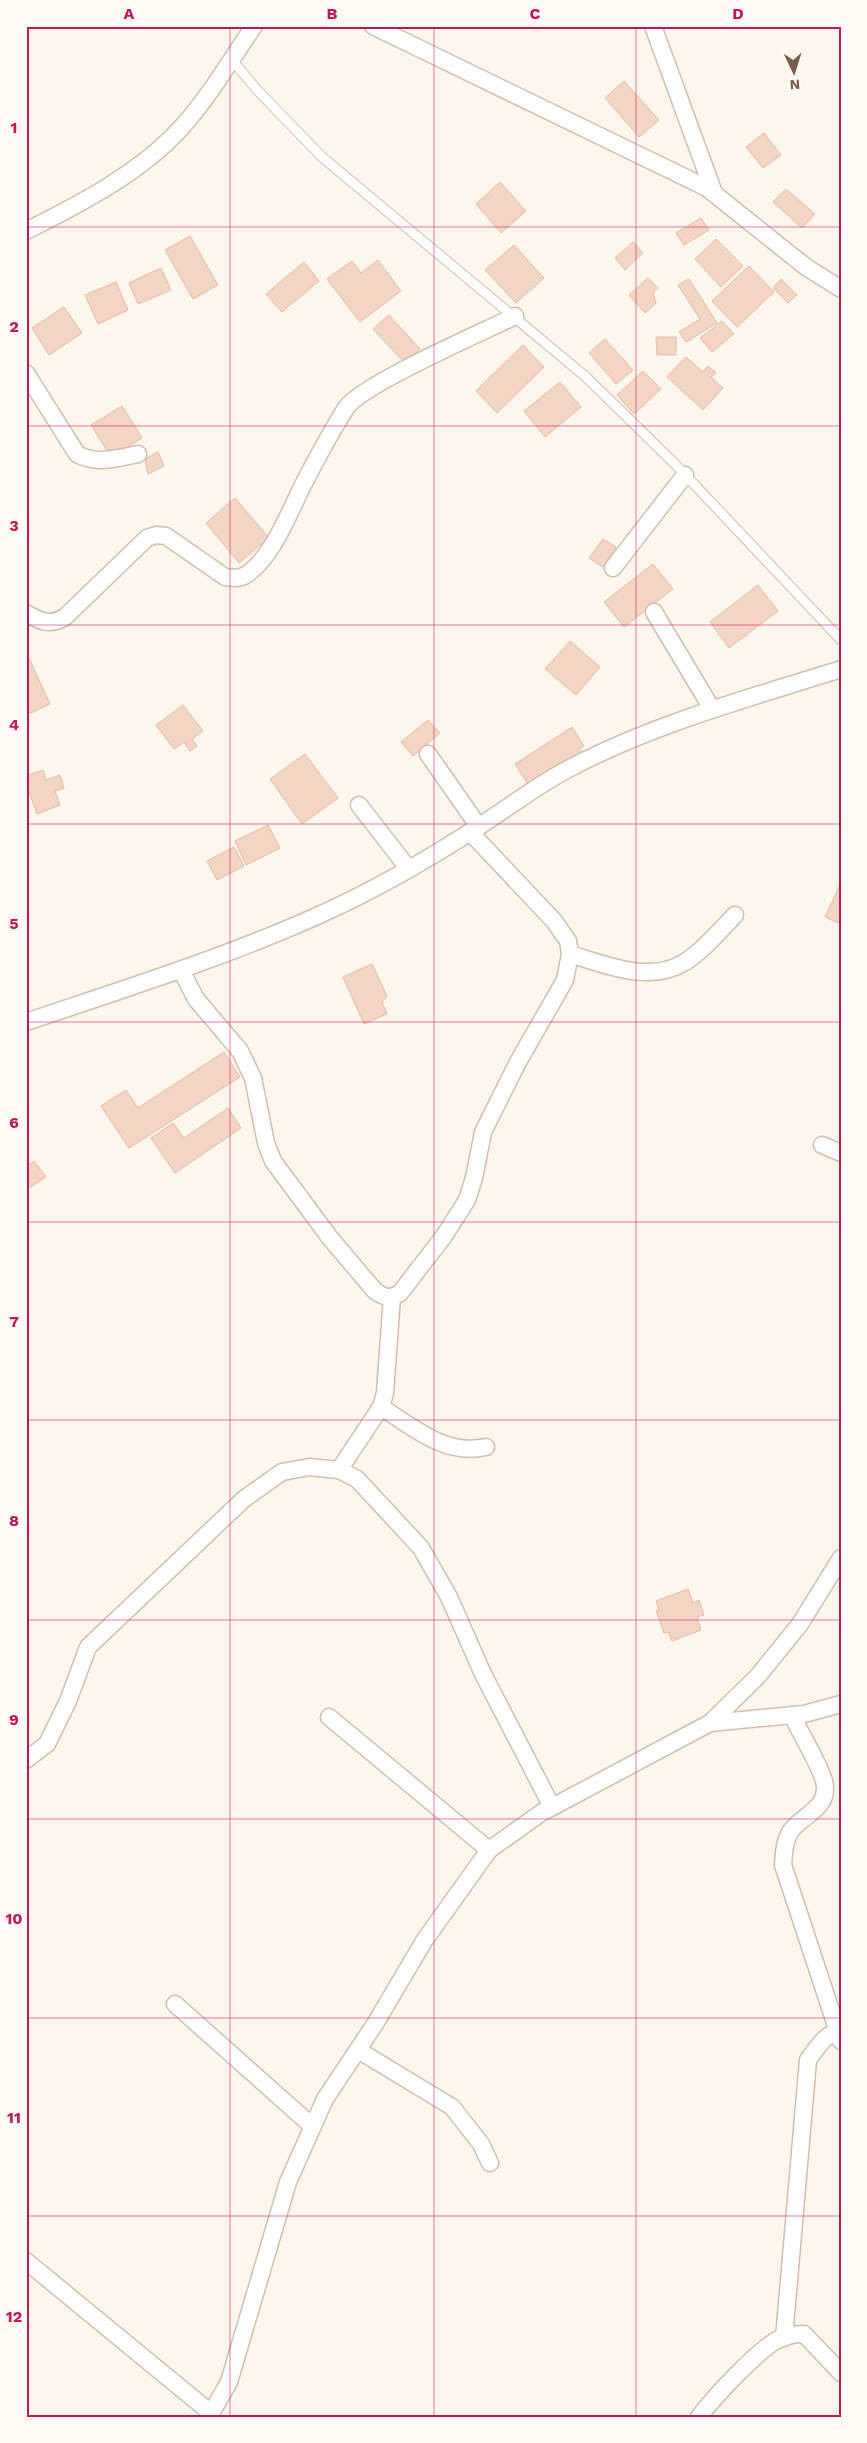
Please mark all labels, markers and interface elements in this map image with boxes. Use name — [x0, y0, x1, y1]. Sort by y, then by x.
text: A — [124, 4, 135, 23]
text: B — [327, 4, 338, 23]
text: C — [530, 4, 541, 23]
text: D — [732, 4, 744, 23]
north arrow — [770, 48, 820, 98]
text: N — [789, 77, 801, 93]
text: 1 — [11, 118, 17, 137]
text: 2 — [9, 317, 19, 336]
text: 3 — [9, 516, 19, 535]
text: 4 — [9, 715, 19, 734]
text: 5 — [9, 914, 19, 933]
text: 6 — [9, 1113, 19, 1132]
text: 7 — [9, 1312, 19, 1331]
text: 8 — [9, 1511, 19, 1530]
text: 9 — [9, 1710, 19, 1729]
text: 10 — [5, 1909, 23, 1928]
text: 11 — [7, 2108, 21, 2127]
text: 12 — [6, 2307, 22, 2326]

